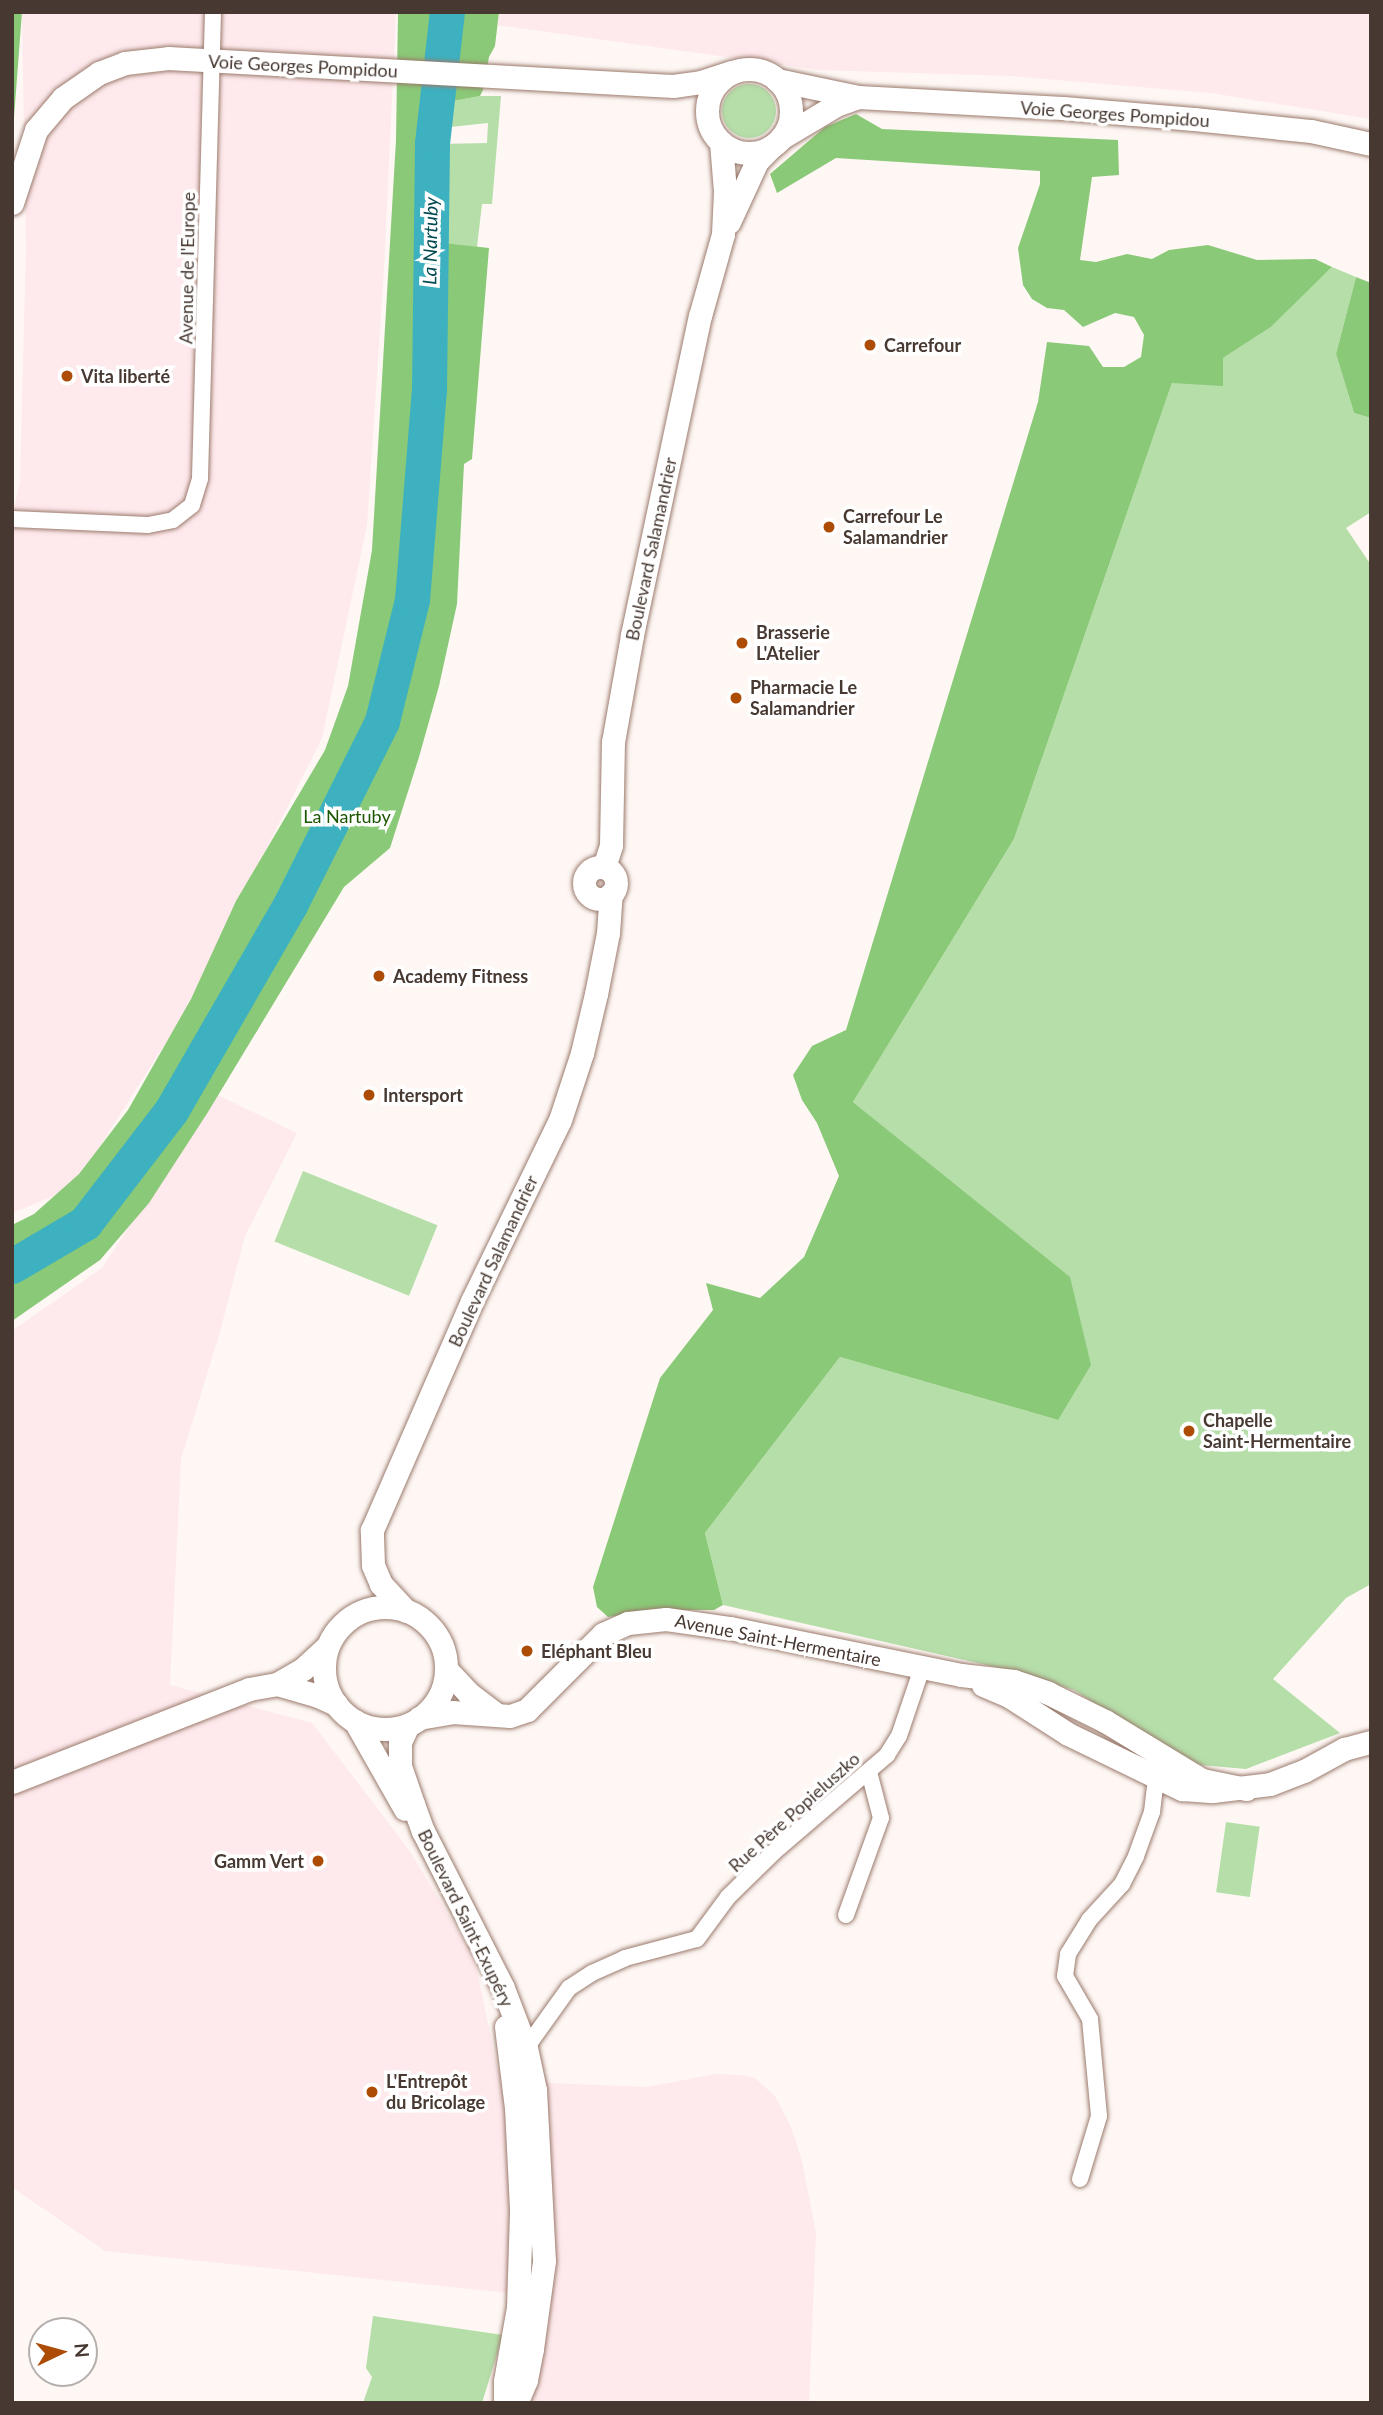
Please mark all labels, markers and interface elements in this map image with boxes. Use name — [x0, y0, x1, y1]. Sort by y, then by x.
street label: Voie Georges Pompidou — [208, 50, 398, 82]
street label: Voie Georges Pompidou — [1020, 97, 1210, 131]
street label: Avenue de l'Europe — [175, 192, 199, 344]
water label: La Nartuby — [418, 197, 442, 285]
place label: Carrefour — [884, 334, 961, 356]
marker: Carrefour — [862, 337, 878, 353]
place label: Vita liberté — [81, 365, 170, 387]
marker: Vita liberté — [59, 368, 75, 384]
street label: Boulevard Salamandrier — [621, 455, 681, 643]
place label: Carrefour Le Salamandrier — [843, 506, 948, 548]
marker: Carrefour Le Salamandrier — [821, 519, 837, 535]
place label: Brasserie L'Atelier — [756, 622, 830, 664]
marker: Brasserie L'Atelier — [734, 635, 750, 651]
place label: Pharmacie Le Salamandrier — [750, 677, 857, 720]
marker: Pharmacie Le Salamandrier — [728, 690, 744, 706]
park label: La Nartuby — [303, 805, 391, 827]
place label: Academy Fitness — [393, 965, 529, 987]
marker: Academy Fitness — [371, 968, 387, 984]
place label: Intersport — [383, 1084, 463, 1106]
marker: Intersport — [361, 1087, 377, 1103]
street label: Boulevard Salamandrier — [444, 1172, 542, 1350]
place label: Chapelle Saint-Hermentaire — [1203, 1410, 1351, 1452]
marker: Chapelle Saint-Hermentaire — [1181, 1423, 1197, 1439]
street label: Avenue Saint-Hermentaire — [673, 1609, 883, 1671]
place label: Eléphant Bleu — [541, 1640, 652, 1662]
marker: Eléphant Bleu — [519, 1643, 535, 1659]
street label: Rue Père Popieluszko — [724, 1748, 864, 1876]
street label: Boulevard Saint-Exupéry — [414, 1826, 518, 2010]
place label: Gamm Vert — [213, 1850, 304, 1872]
marker: Gamm Vert — [310, 1853, 326, 1869]
place label: L'Entrepôt du Bricolage — [386, 2071, 485, 2114]
marker: L'Entrepôt du Bricolage — [364, 2084, 380, 2100]
north arrow — [28, 2317, 98, 2387]
text: N — [70, 2342, 95, 2359]

